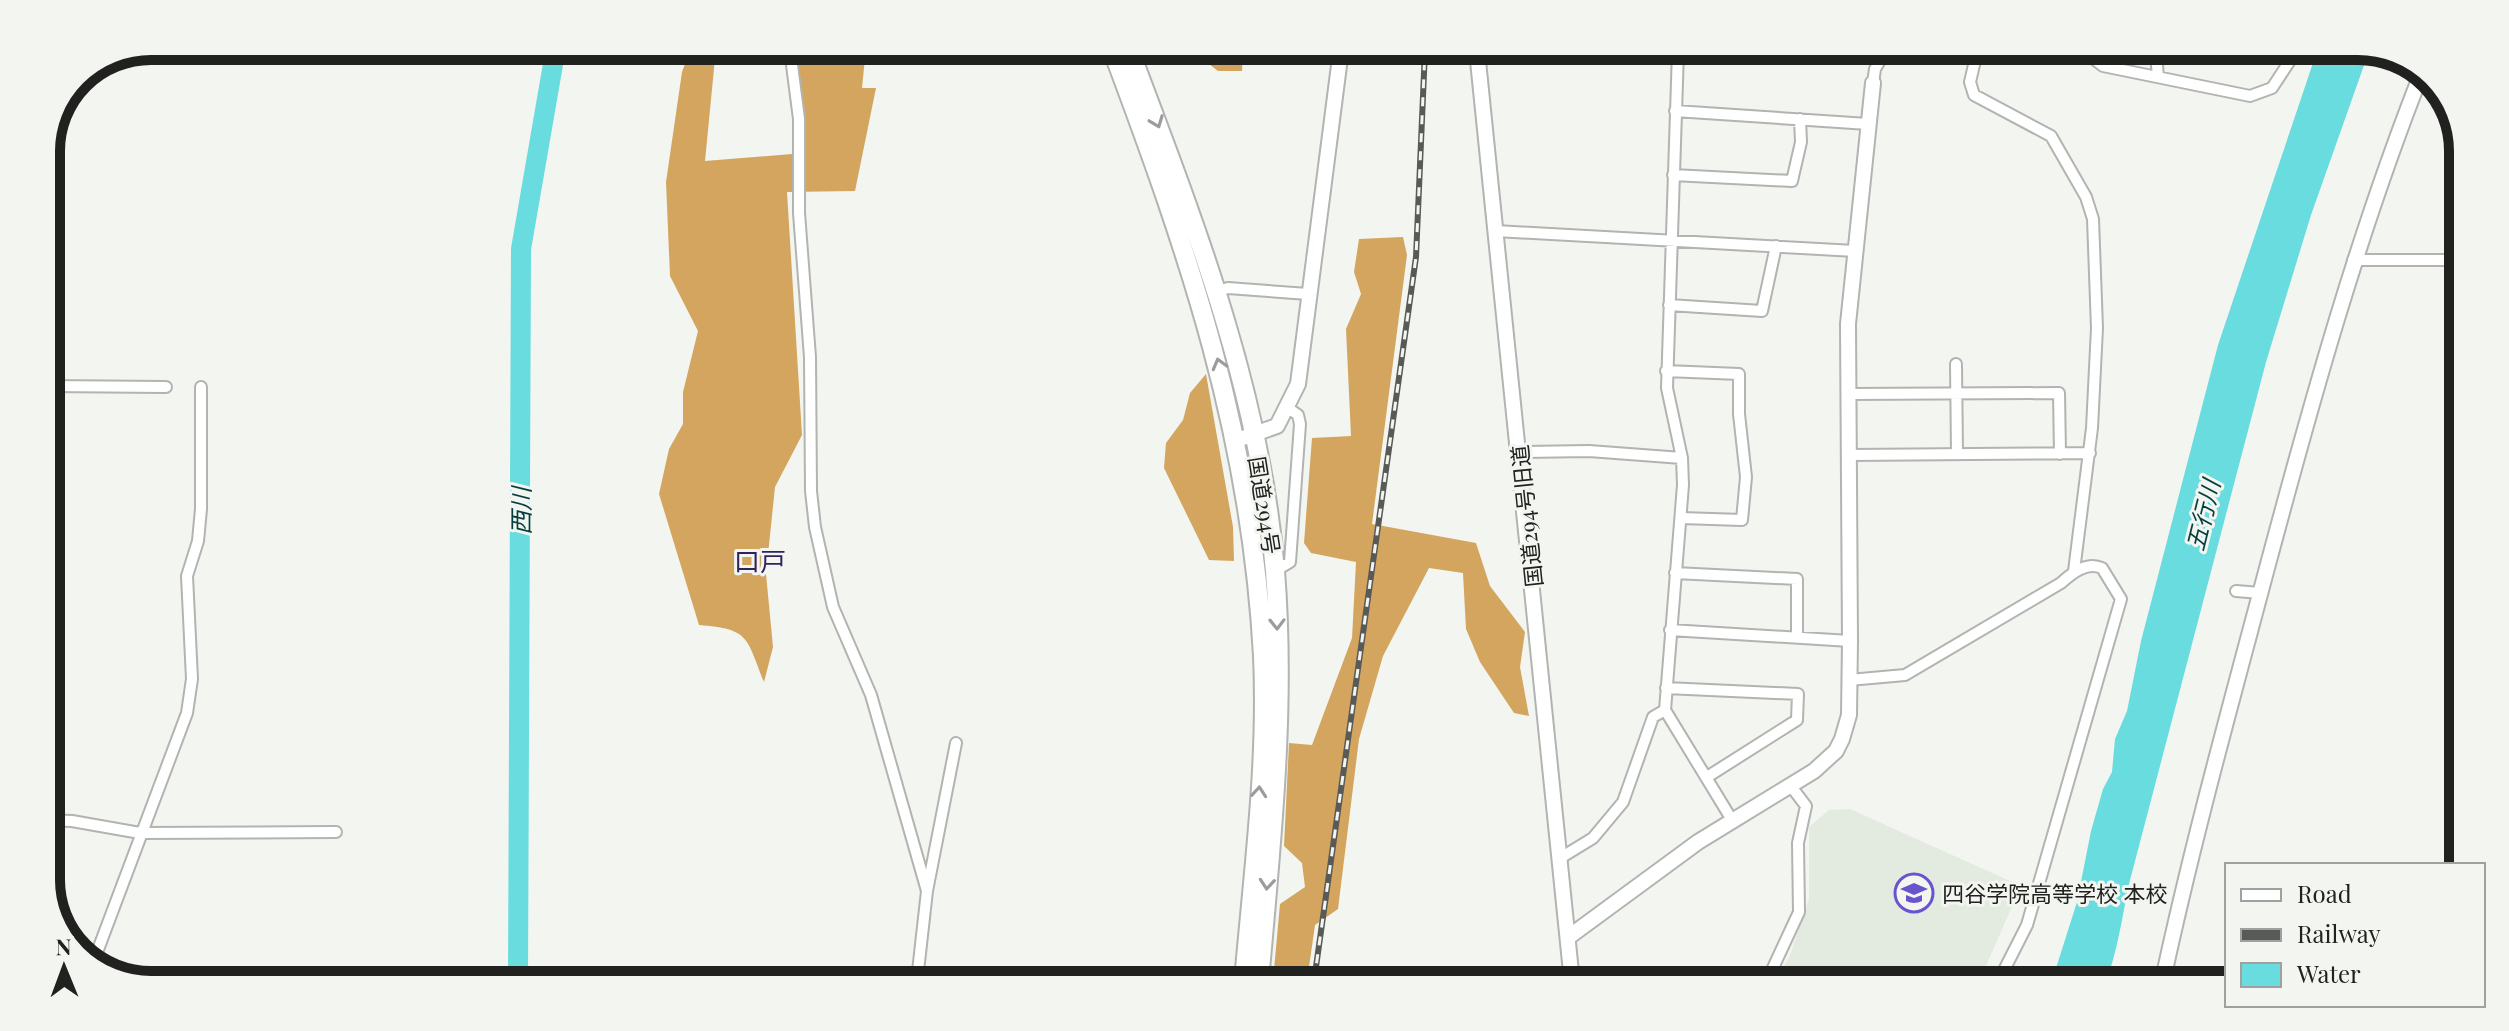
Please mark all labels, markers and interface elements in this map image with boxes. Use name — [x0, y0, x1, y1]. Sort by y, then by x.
one-way arrow — [1147, 114, 1164, 128]
one-way arrow — [1211, 357, 1228, 371]
street label: 国道294号旧道 — [1504, 444, 1548, 588]
street label: 国道294号 — [1242, 454, 1288, 556]
water label: 五行川 — [2178, 473, 2227, 554]
water label: 西川 — [504, 484, 536, 535]
district label: 口戸 — [734, 543, 786, 578]
one-way arrow — [1268, 618, 1285, 631]
one-way arrow — [1251, 785, 1268, 798]
legend — [2225, 863, 2485, 1007]
school or university icon: 四谷学院高等学校 本校 — [1893, 872, 1935, 914]
text: Road — [2297, 877, 2352, 909]
one-way arrow — [1259, 878, 1276, 891]
place label: 四谷学院高等学校 本校 — [1942, 878, 2167, 908]
text: Railway — [2297, 917, 2381, 949]
north arrow — [24, 927, 104, 1007]
text: N — [55, 931, 72, 961]
text: Water — [2296, 957, 2361, 989]

